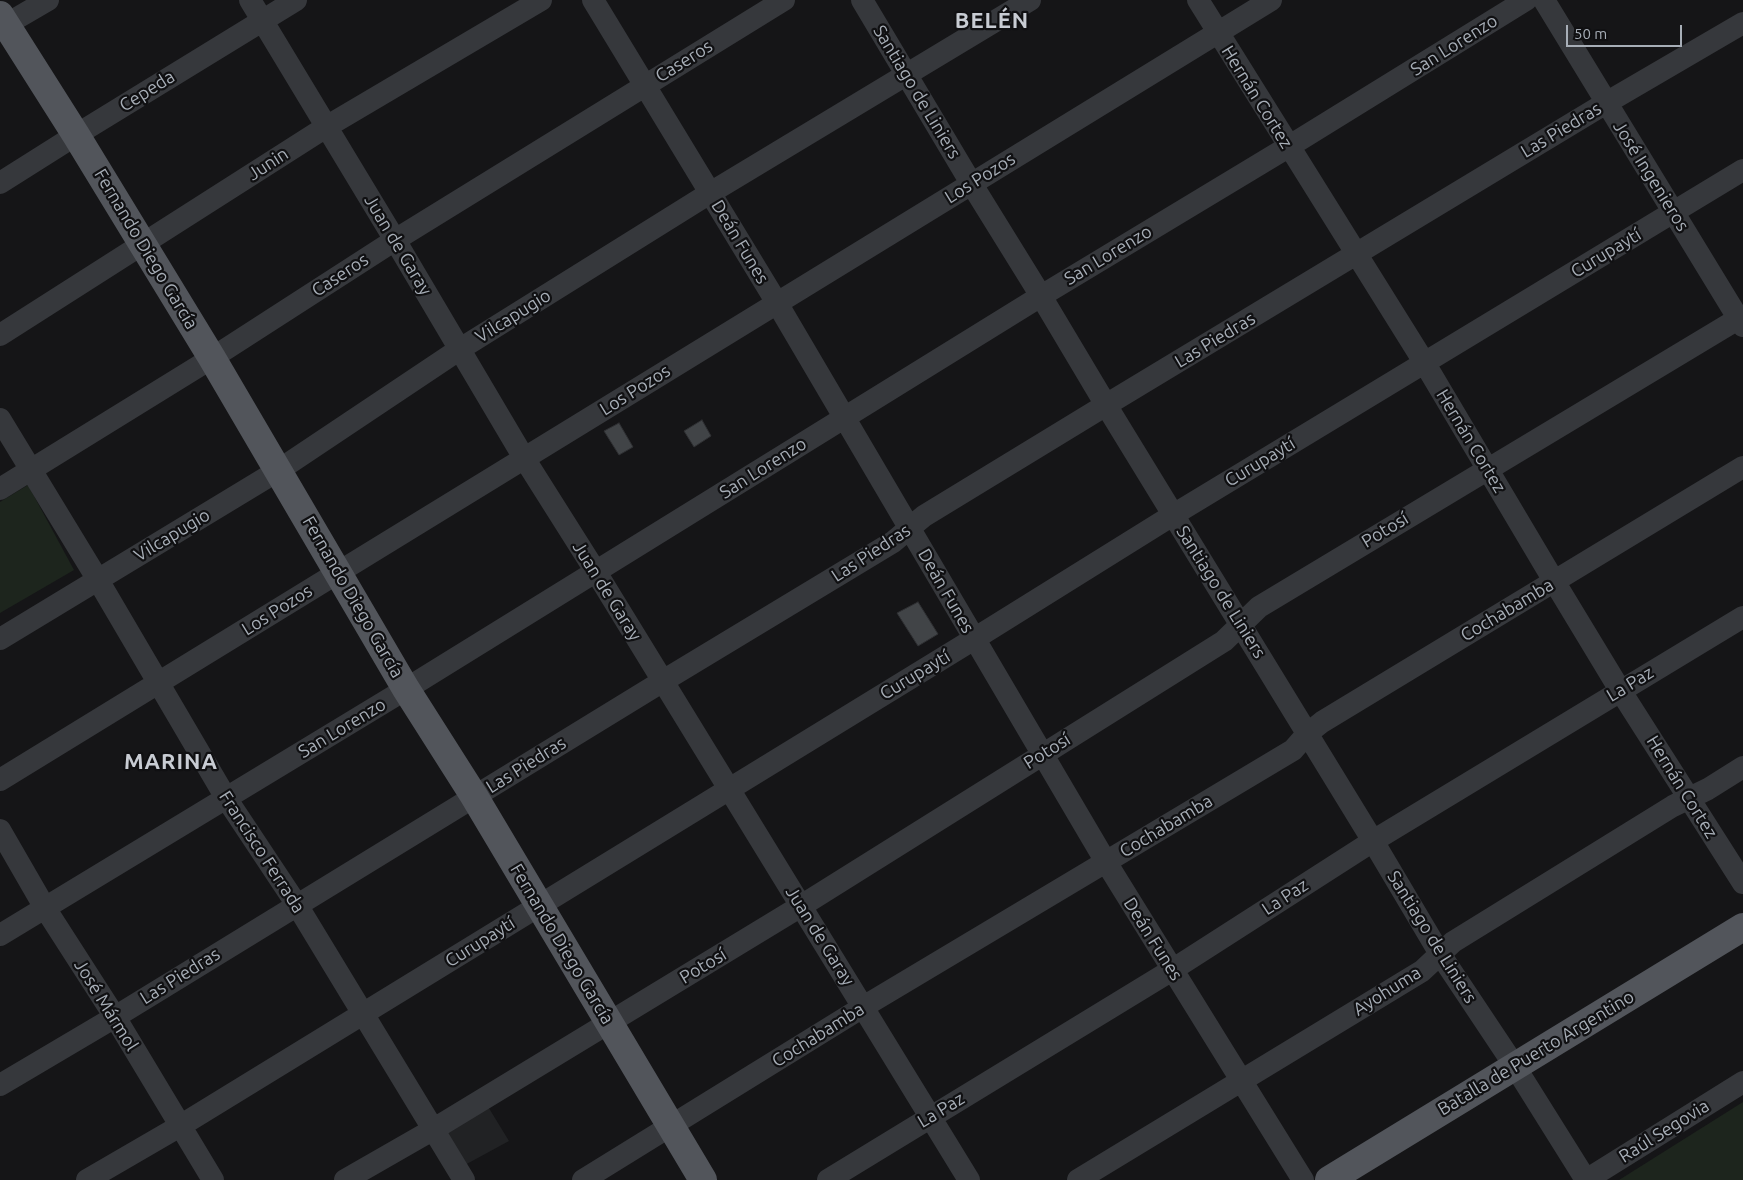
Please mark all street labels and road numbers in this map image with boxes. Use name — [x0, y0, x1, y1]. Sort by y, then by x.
street label: San Lorenzo — [1407, 10, 1501, 80]
street label: Santiago de Liniers — [869, 21, 965, 163]
street label: Caseros — [651, 35, 717, 87]
street label: Hernán Cortez — [1217, 42, 1297, 152]
street label: Cepeda — [115, 66, 179, 116]
street label: Las Piedras — [1517, 98, 1605, 162]
street label: José Ingenieros — [1608, 117, 1694, 235]
street label: Junin — [244, 143, 292, 185]
street label: Los Pozos — [941, 148, 1019, 208]
street label: Fernando Diego García — [90, 165, 202, 333]
street label: Juan de Garay — [360, 191, 436, 299]
street label: Deán Funes — [707, 196, 773, 288]
street label: San Lorenzo — [1060, 220, 1156, 290]
street label: Curupaytí — [1567, 224, 1645, 282]
street label: Caseros — [308, 249, 372, 301]
street label: Vilcapugio — [471, 284, 555, 348]
street label: Las Piedras — [1171, 308, 1259, 372]
street label: Los Pozos — [596, 360, 674, 420]
street label: Hernán Cortez — [1432, 385, 1510, 497]
street label: San Lorenzo — [716, 433, 810, 503]
street label: Curupaytí — [1221, 433, 1299, 491]
street label: Vilcapugio — [130, 504, 214, 566]
street label: Potosí — [1358, 508, 1412, 552]
street label: Fernando Diego García — [298, 512, 408, 682]
street label: Las Piedras — [827, 519, 915, 587]
street label: Santiago de Liniers — [1172, 522, 1270, 662]
street label: Juan de Garay — [568, 537, 646, 645]
street label: Deán Funes — [913, 545, 979, 637]
street label: Cochabamba — [1457, 574, 1557, 646]
street label: Los Pozos — [238, 580, 316, 640]
street label: Curupaytí — [876, 646, 954, 704]
street label: La Paz — [1603, 662, 1657, 706]
street label: San Lorenzo — [294, 693, 390, 763]
street label: Potosí — [1020, 728, 1074, 774]
street label: Las Piedras — [482, 732, 570, 798]
street label: Hernán Cortez — [1642, 732, 1722, 842]
street label: Francisco Ferrada — [215, 787, 309, 917]
street label: Cochabamba — [1116, 790, 1216, 862]
street label: Fernando Diego García — [506, 860, 618, 1028]
street label: Santiago de Liniers — [1383, 867, 1481, 1007]
street label: La Paz — [1258, 874, 1312, 920]
street label: Juan de Garay — [781, 882, 859, 990]
street label: Deán Funes — [1119, 894, 1187, 984]
street label: Curupaytí — [441, 912, 519, 972]
street label: Las Piedras — [136, 943, 224, 1009]
street label: Potosí — [676, 944, 730, 988]
street label: José Mármol — [69, 955, 143, 1055]
street label: Ayohuma — [1349, 962, 1425, 1020]
street label: Batalla de Puerto Argentino — [1434, 986, 1638, 1120]
street label: Cochabamba — [768, 998, 868, 1072]
street label: La Paz — [914, 1088, 968, 1132]
street label: Raúl Segovia — [1615, 1095, 1713, 1167]

